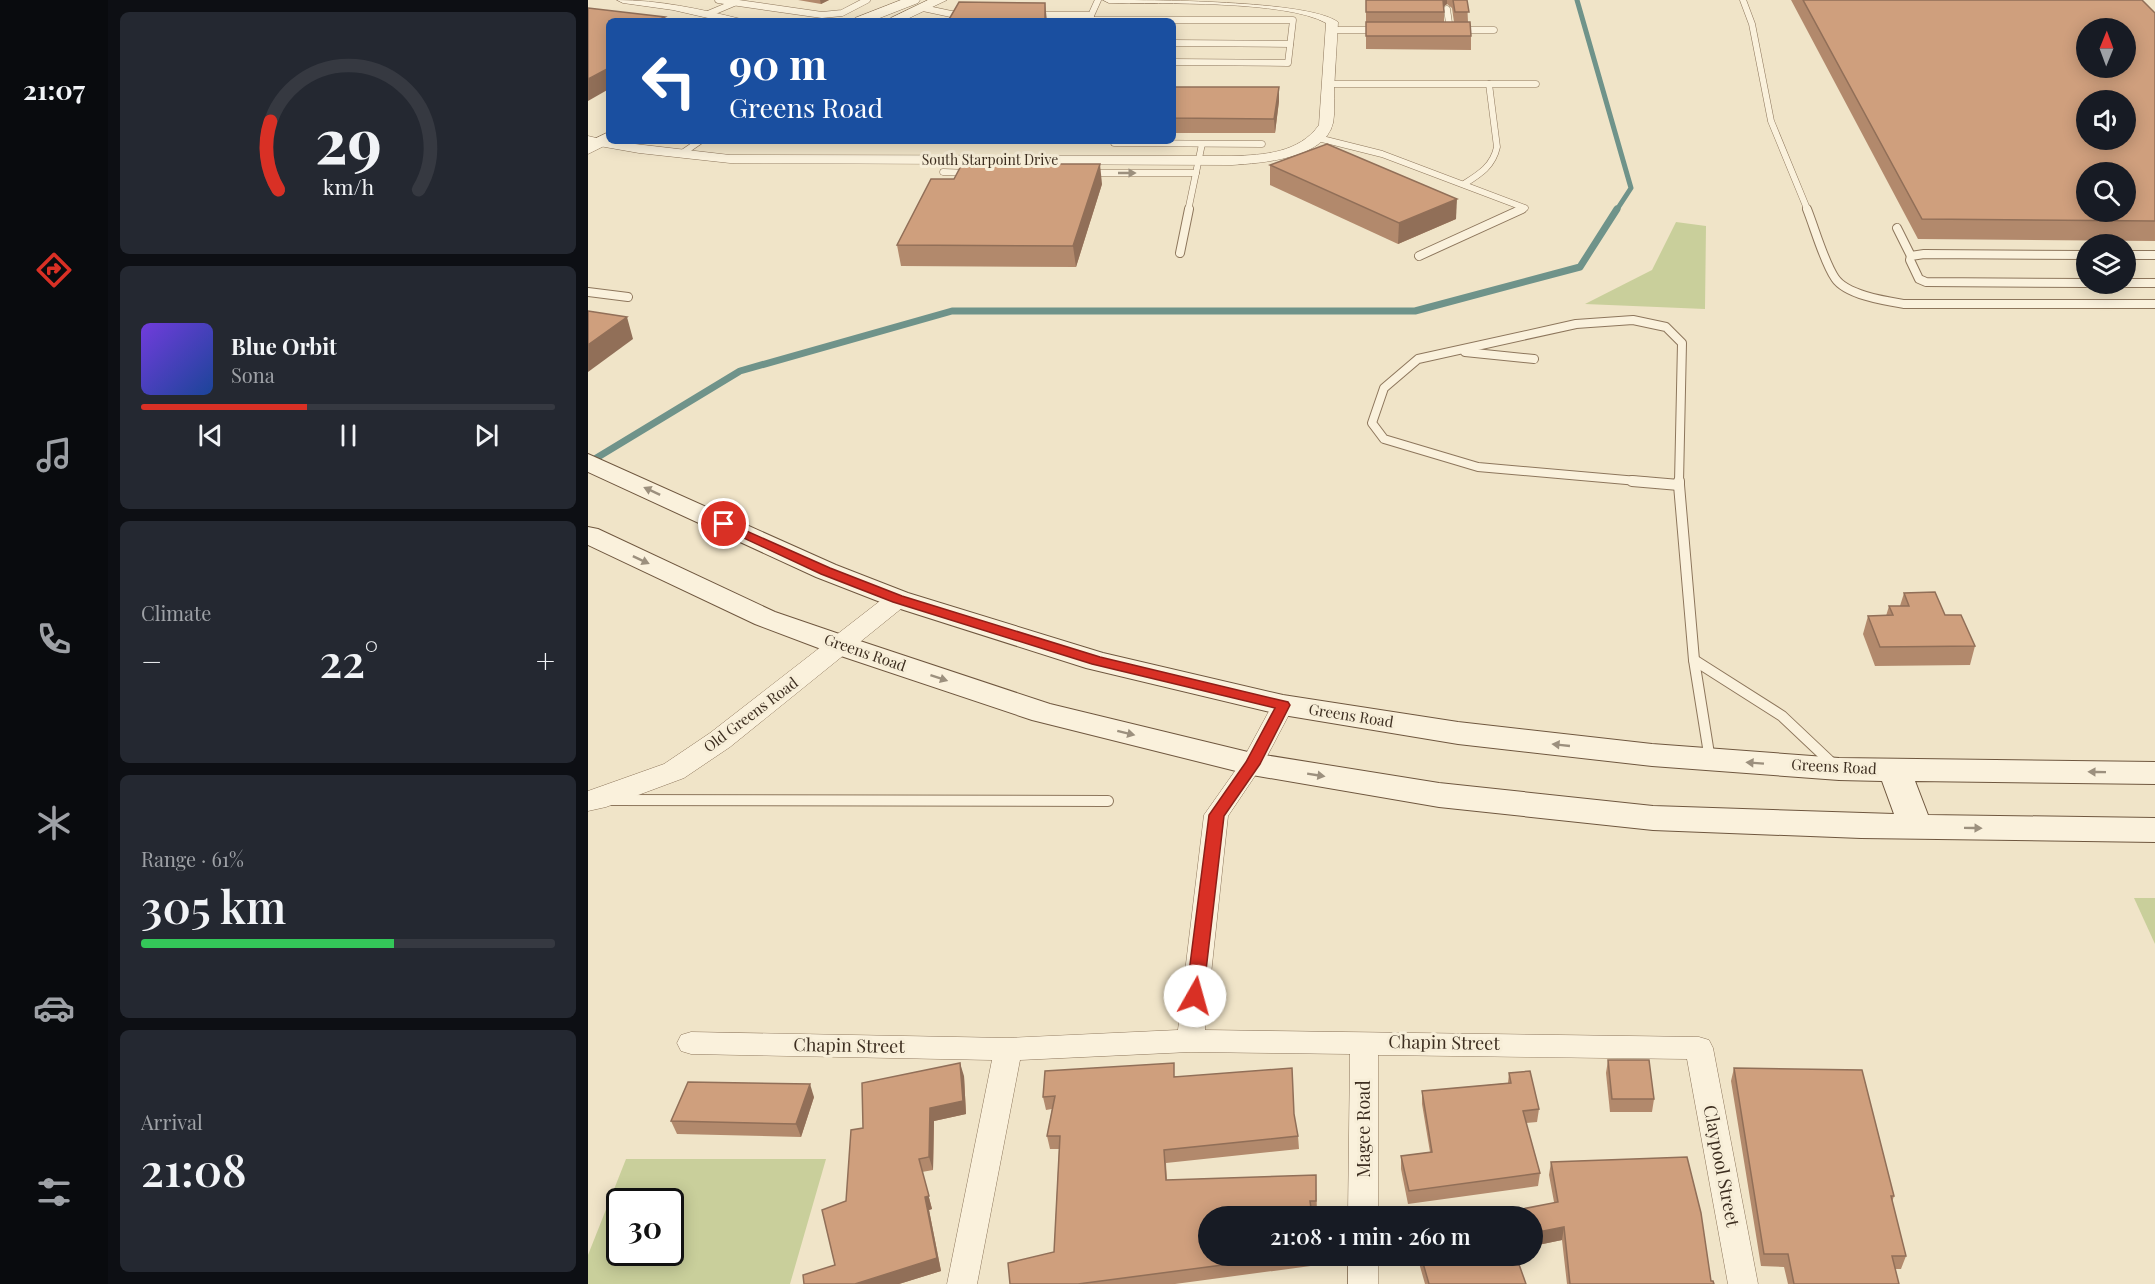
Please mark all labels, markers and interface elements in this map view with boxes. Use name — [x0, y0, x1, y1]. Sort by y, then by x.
north arrow — [2076, 18, 2136, 78]
map controls — [2076, 18, 2136, 294]
text: 90 m — [729, 35, 827, 91]
icon: left — [630, 42, 708, 120]
text: 21:07 — [23, 71, 85, 107]
text: Greens Road — [729, 89, 883, 125]
button: sound — [2076, 90, 2136, 150]
text: 29 — [314, 96, 382, 180]
street label: South Starpoint Drive — [922, 150, 1058, 169]
button: search — [2076, 162, 2136, 222]
one-way arrow — [1118, 168, 1137, 178]
text: km/h — [322, 173, 374, 201]
button: layers — [2076, 234, 2136, 294]
icon: directions — [33, 249, 75, 291]
text: Blue Orbit — [231, 331, 337, 361]
text: Sona — [231, 361, 275, 388]
icon: previous — [194, 419, 227, 452]
icon: pause — [332, 419, 365, 452]
icon: next — [470, 419, 503, 452]
icon: music — [33, 434, 75, 476]
one-way arrow — [643, 486, 661, 496]
pin — [698, 498, 749, 549]
icon: arrive — [707, 507, 740, 540]
one-way arrow — [632, 556, 650, 565]
text: Climate — [141, 599, 211, 626]
icon: phone — [33, 618, 75, 660]
text: 22° — [319, 629, 379, 689]
street label: Greens Road — [822, 629, 909, 676]
text: − — [141, 638, 162, 682]
text: + — [536, 638, 555, 682]
street label: Old Greens Road — [699, 672, 802, 756]
one-way arrow — [930, 674, 948, 683]
street label: Greens Road — [1307, 698, 1395, 732]
one-way arrow — [1117, 729, 1136, 738]
one-way arrow — [1551, 740, 1570, 750]
street label: Greens Road — [1791, 754, 1878, 778]
one-way arrow — [1745, 758, 1764, 768]
one-way arrow — [2087, 768, 2106, 777]
one-way arrow — [1307, 770, 1326, 779]
icon: climate — [33, 802, 75, 844]
one-way arrow — [1964, 823, 1983, 832]
text: Range · 61% — [141, 845, 244, 872]
text: 305 km — [141, 875, 286, 935]
position arrow — [1163, 964, 1227, 1028]
icon: car — [33, 987, 75, 1029]
street label: Chapin Street — [1388, 1029, 1500, 1055]
street label: Chapin Street — [793, 1032, 905, 1058]
street label: Magee Road — [1351, 1080, 1375, 1178]
street label: Claypool Street — [1698, 1103, 1746, 1229]
text: Arrival — [141, 1108, 203, 1135]
text: 21:08 — [141, 1138, 247, 1198]
icon: filters — [33, 1171, 75, 1213]
speed limit sign: 30 — [606, 1188, 684, 1266]
text: 21:08 · 1 min · 260 m — [1270, 1221, 1471, 1251]

